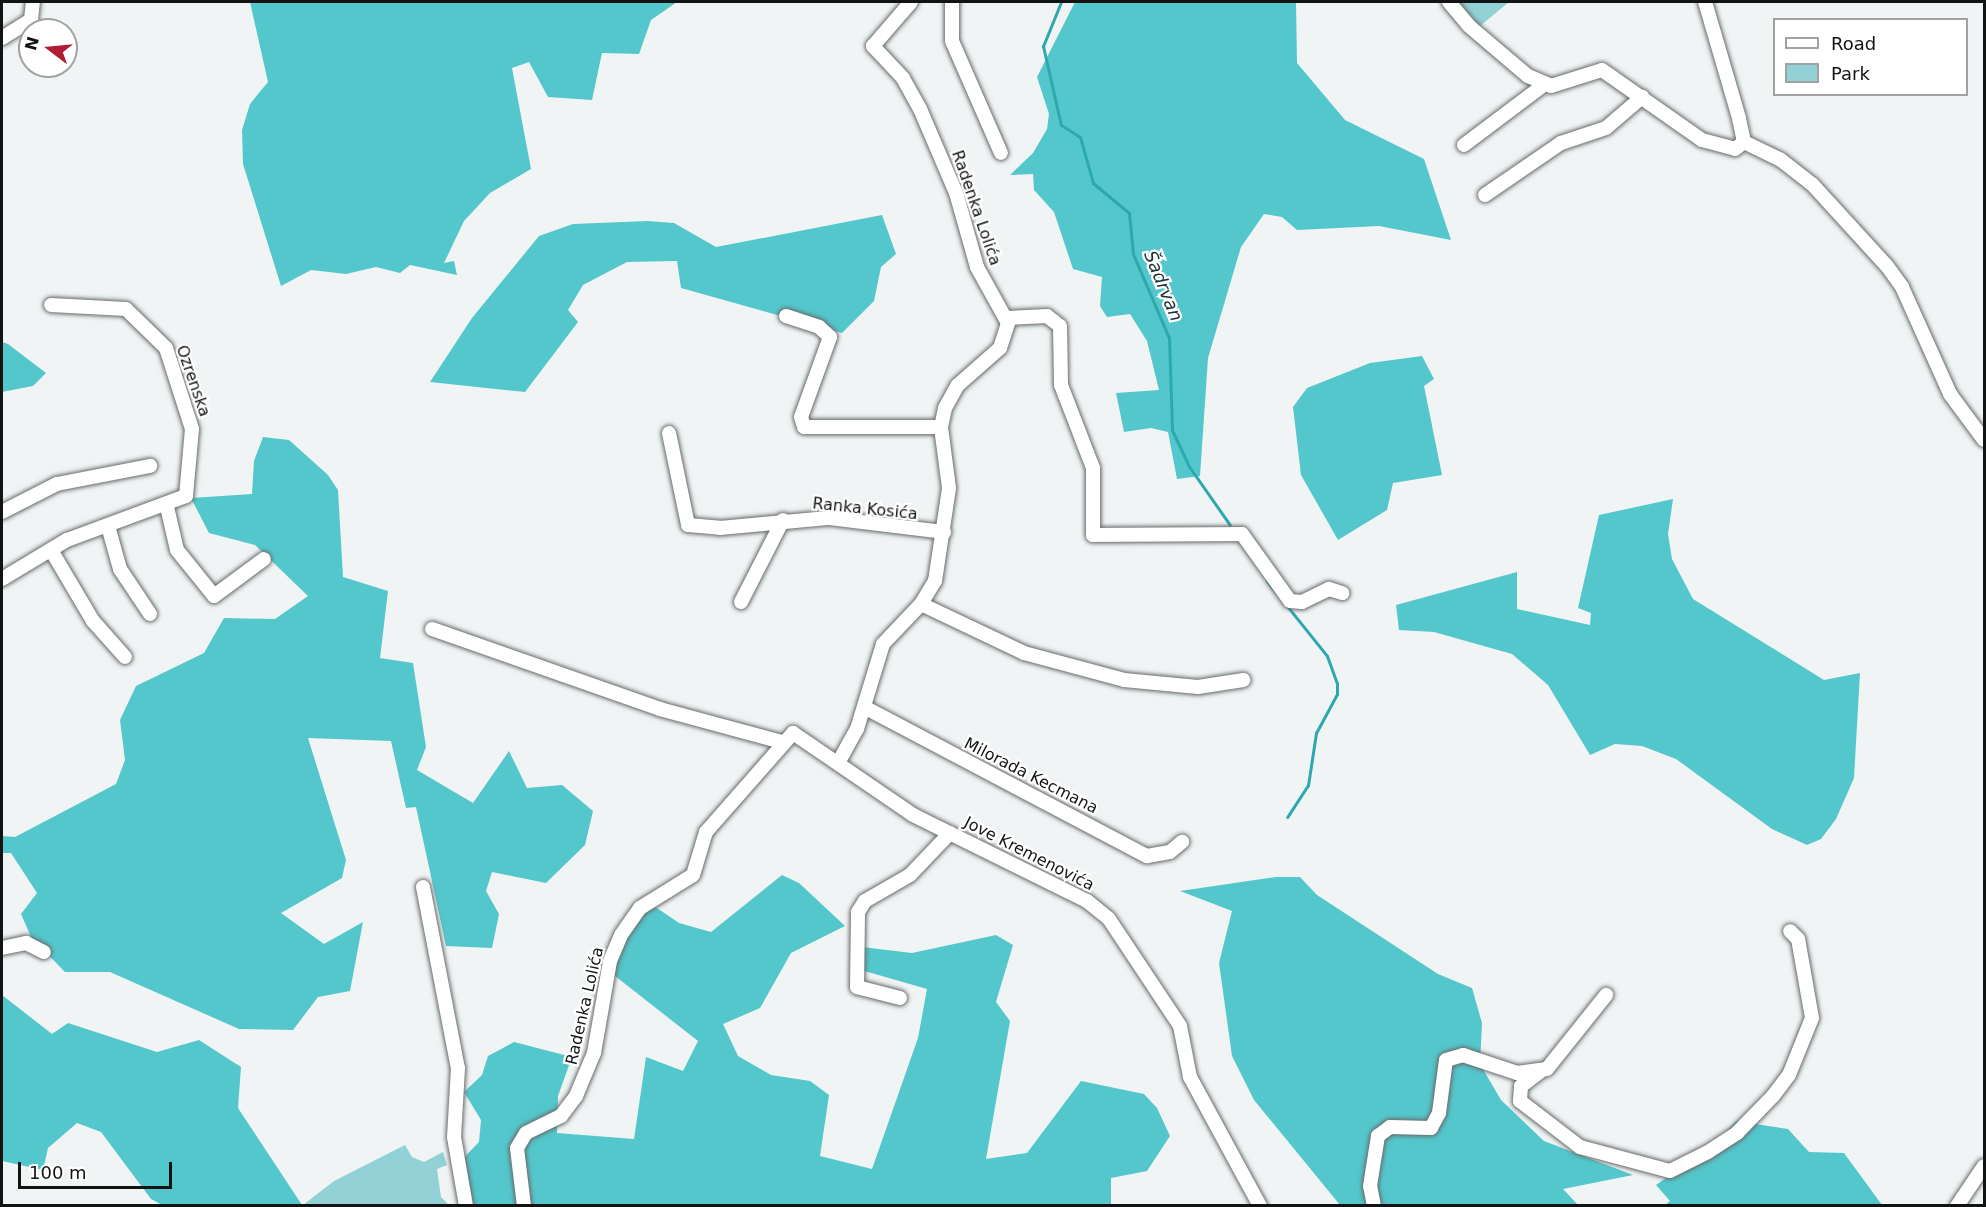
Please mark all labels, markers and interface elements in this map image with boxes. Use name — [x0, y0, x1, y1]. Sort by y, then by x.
north arrow — [18, 18, 78, 78]
legend — [1773, 18, 1968, 96]
text: Road — [1831, 33, 1876, 54]
text: N — [21, 34, 43, 53]
text: Park — [1831, 63, 1870, 84]
street label: Radenka Lolića — [947, 148, 1005, 268]
water label: Šadrvan — [1139, 247, 1187, 325]
street label: Ozrenska — [172, 343, 214, 419]
street label: Ranka Kosića — [812, 494, 918, 524]
street label: Milorada Kecmana — [961, 734, 1101, 818]
street label: Jove Kremenovića — [961, 813, 1097, 895]
street label: Radenka Lolića — [562, 945, 608, 1067]
scale bar — [21, 1150, 176, 1188]
text: 100 m — [29, 1162, 87, 1183]

